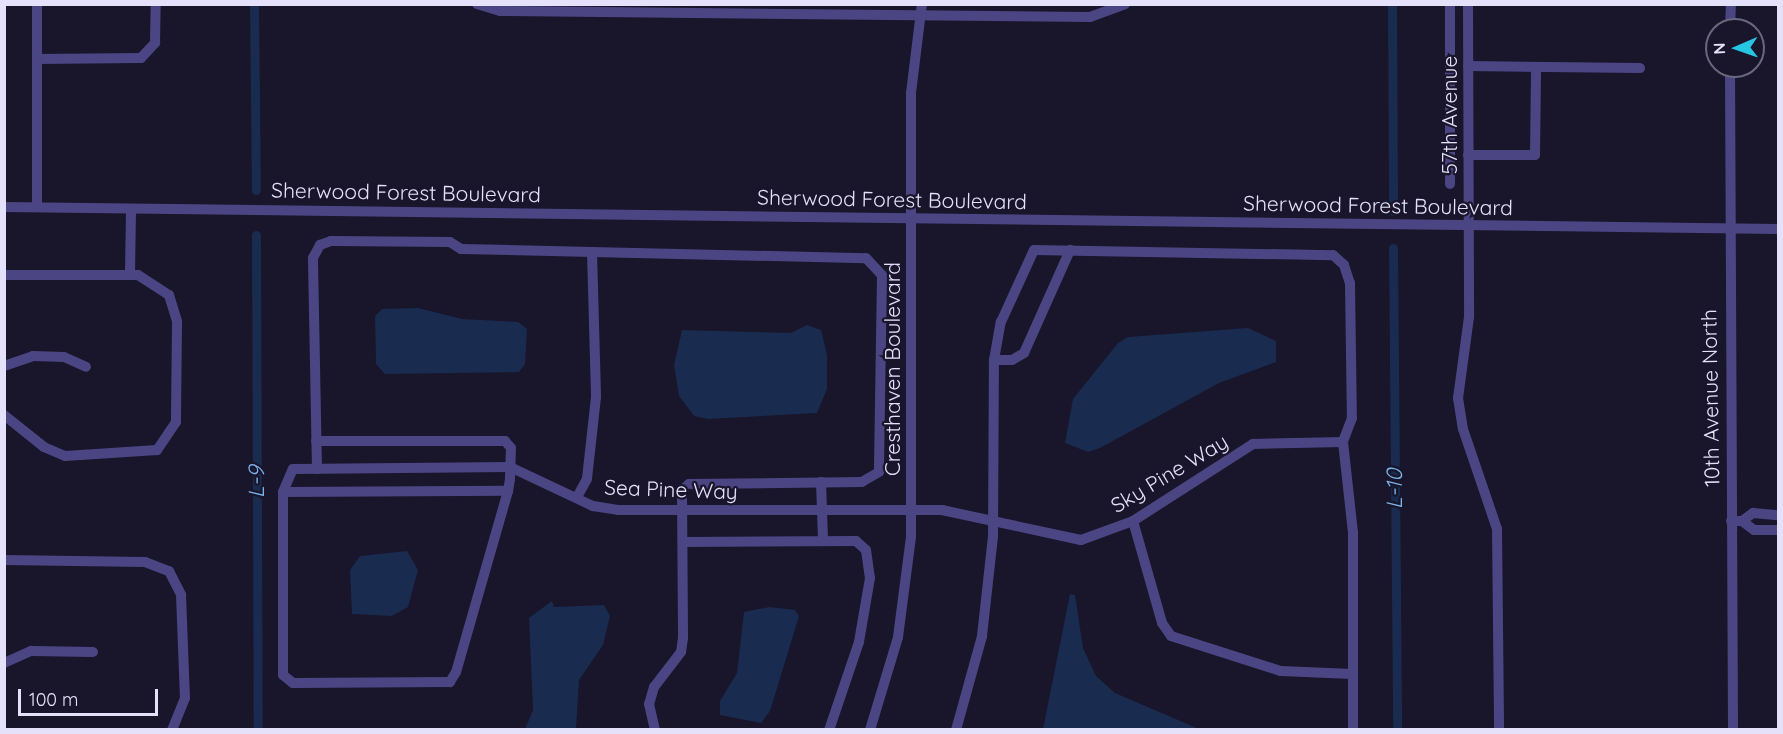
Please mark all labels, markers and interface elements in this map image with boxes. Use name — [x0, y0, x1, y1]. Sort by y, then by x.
north arrow — [1705, 18, 1765, 78]
text: N — [1709, 42, 1729, 55]
street label: 57th Avenue — [1436, 56, 1462, 174]
street label: Sherwood Forest Boulevard — [271, 177, 541, 207]
street label: Sherwood Forest Boulevard — [757, 184, 1027, 214]
street label: Sherwood Forest Boulevard — [1243, 190, 1513, 220]
street label: Cresthaven Boulevard — [879, 262, 905, 476]
street label: 10th Avenue North — [1696, 309, 1724, 487]
street label: Sky Pine Way — [1106, 428, 1232, 518]
water label: L-9 — [244, 466, 270, 498]
water label: L-10 — [1382, 469, 1408, 509]
street label: Sea Pine Way — [604, 474, 738, 504]
scale bar — [21, 677, 160, 715]
text: 100 m — [29, 688, 78, 711]

